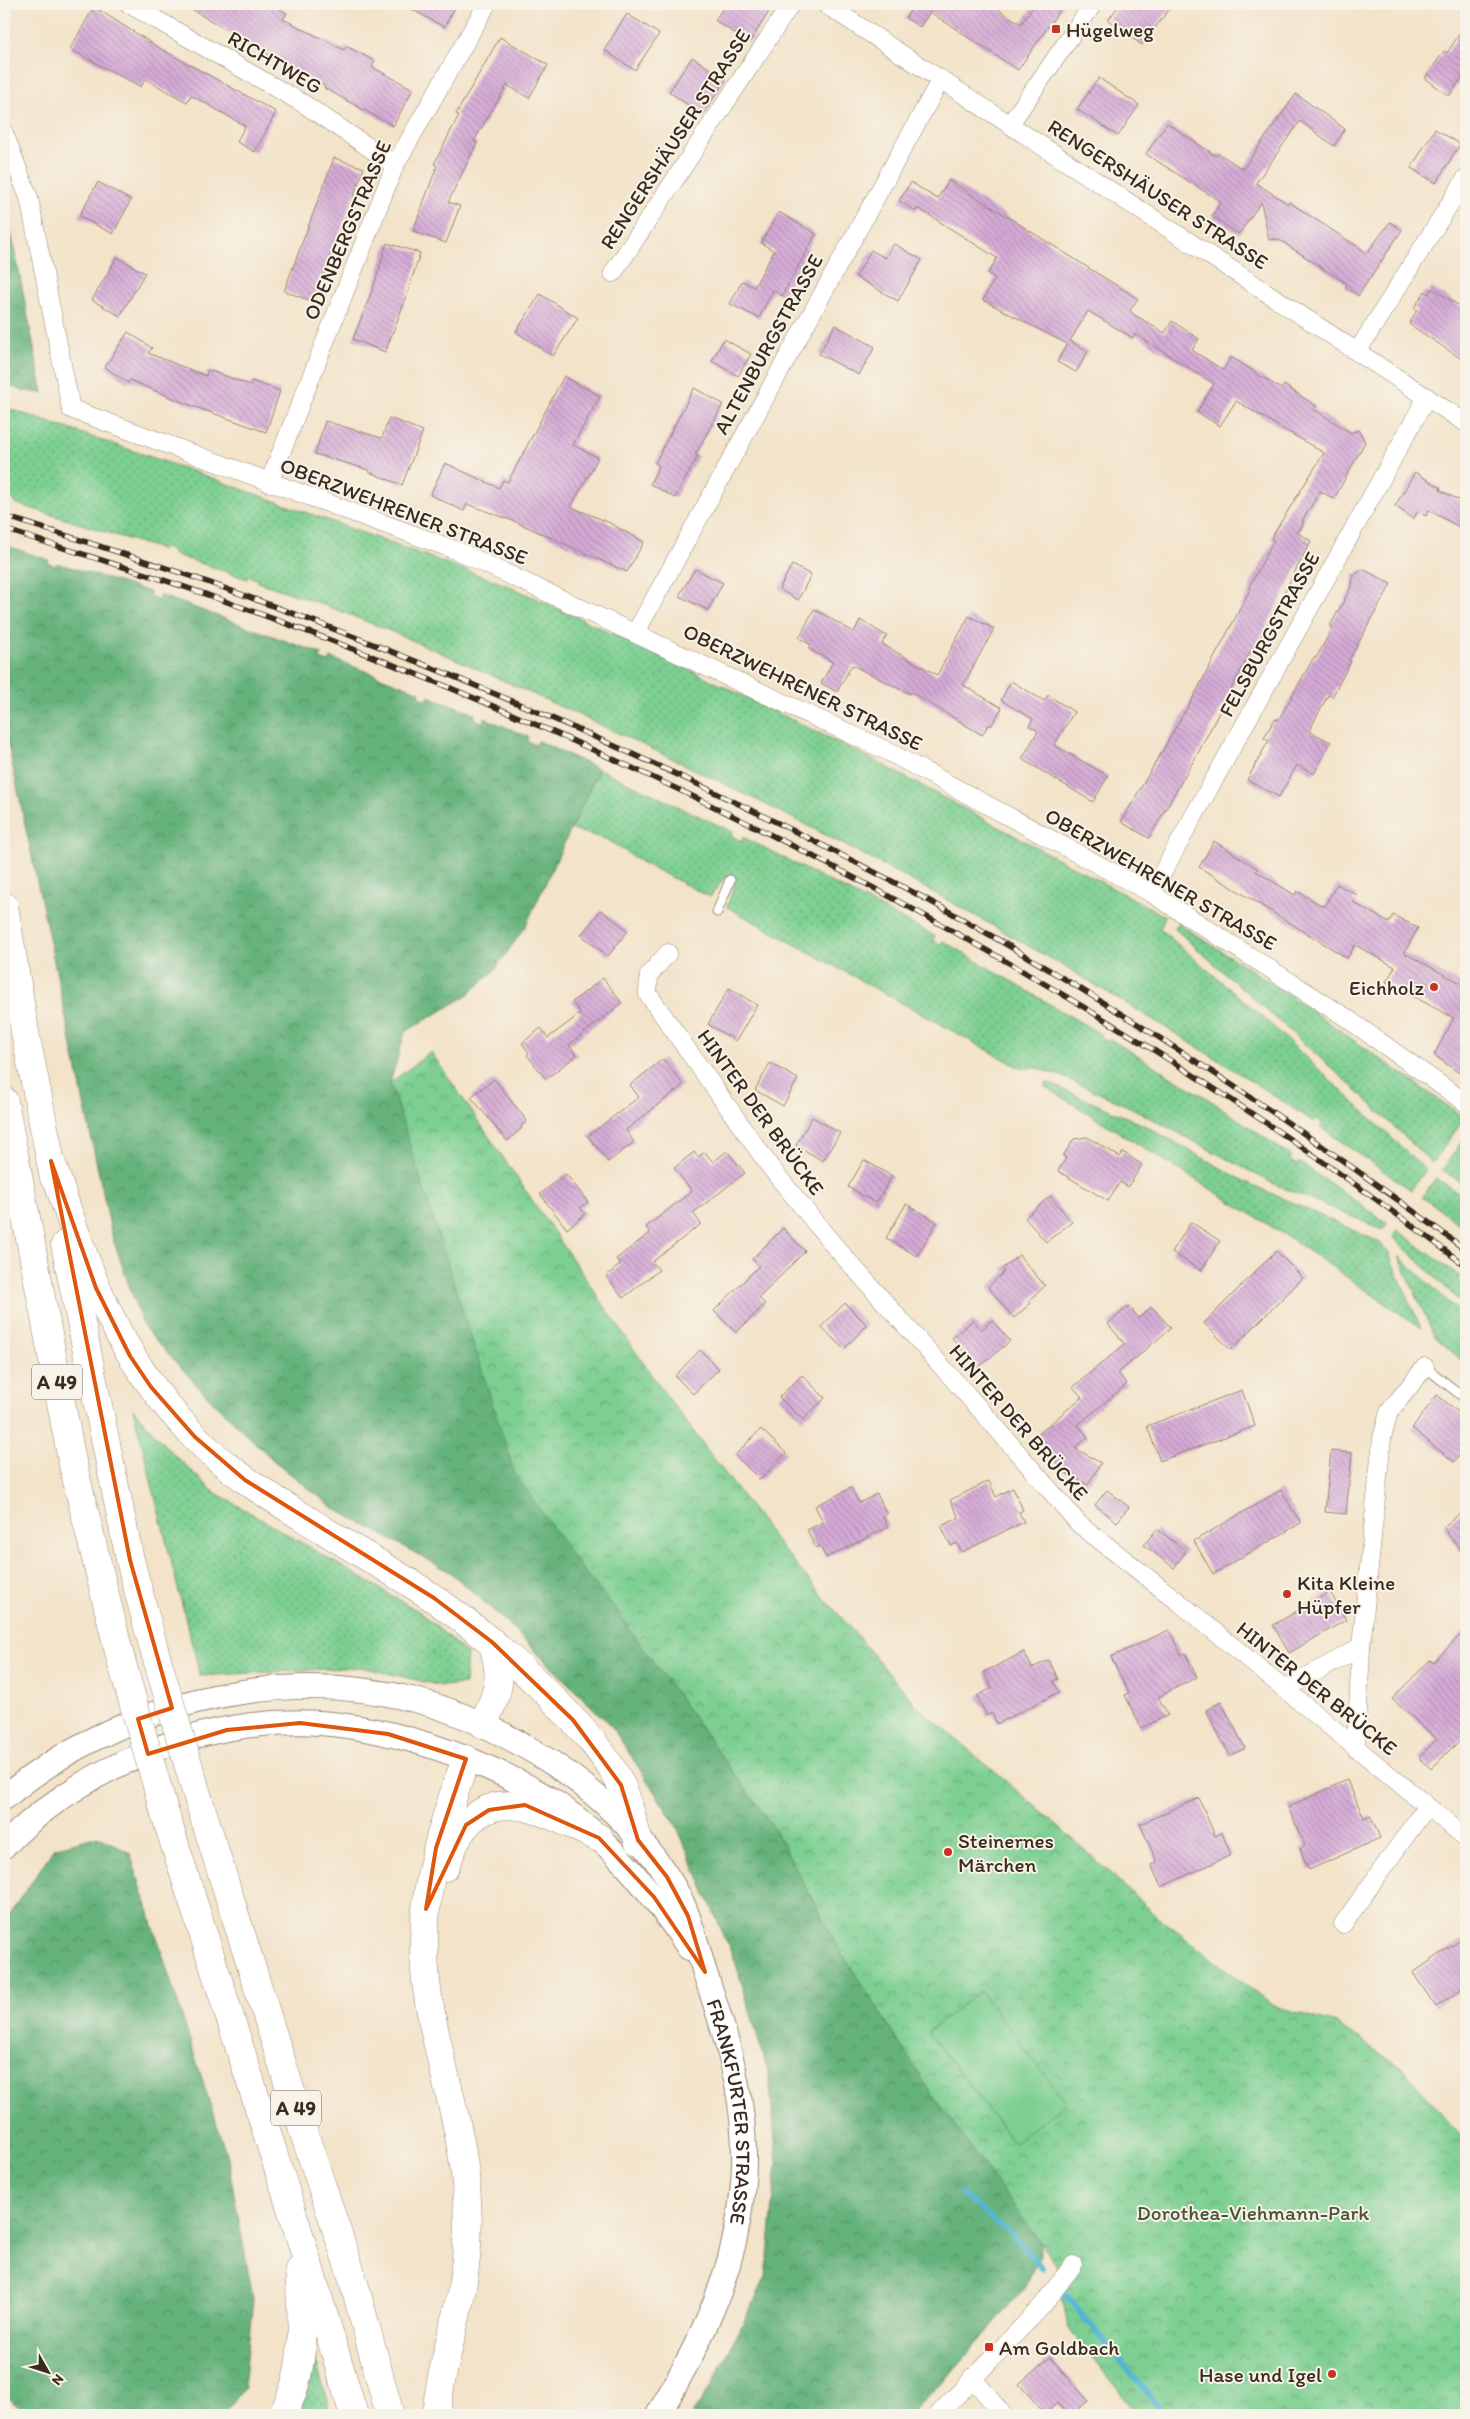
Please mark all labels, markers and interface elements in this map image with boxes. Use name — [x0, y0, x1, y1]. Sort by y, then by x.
place label: Hügelweg — [1066, 17, 1154, 42]
marker: Hügelweg — [1050, 23, 1062, 35]
street label: RENGERSHÄUSER STRASSE — [594, 24, 756, 254]
street label: RICHTWEG — [223, 25, 327, 99]
street label: RENGERSHÄUSER STRASSE — [1043, 113, 1273, 275]
street label: ODENBERGSTRASSE — [298, 136, 396, 324]
street label: ALTENBURGSTRASSE — [708, 249, 828, 438]
street label: OBERZWEHRENER STRASSE — [277, 452, 531, 570]
street label: FELSBURGSTRASSE — [1213, 547, 1325, 721]
street label: OBERZWEHRENER STRASSE — [679, 618, 927, 756]
street label: OBERZWEHRENER STRASSE — [1041, 802, 1281, 956]
place label: Eichholz — [1349, 975, 1424, 1000]
marker: Eichholz — [1428, 981, 1440, 993]
street label: HINTER DER BRÜCKE — [692, 1024, 830, 1200]
street label: HINTER DER BRÜCKE — [944, 1339, 1094, 1505]
road number: A 49 — [32, 1364, 82, 1400]
place label: Kita Kleine Hüpfer — [1297, 1570, 1395, 1619]
marker: Kita Kleine Hüpfer — [1281, 1588, 1293, 1600]
street label: HINTER DER BRÜCKE — [1232, 1616, 1402, 1760]
place label: Steinernes Märchen — [958, 1828, 1054, 1877]
marker: Steinernes Märchen — [942, 1846, 954, 1858]
street label: FRANKFURTER STRASSE — [702, 1996, 757, 2227]
road number: A 49 — [271, 2090, 321, 2126]
park label: Dorothea-Viehmann-Park — [1137, 2200, 1369, 2225]
place label: Am Goldbach — [999, 2335, 1119, 2360]
marker: Am Goldbach — [983, 2341, 995, 2353]
north arrow — [22, 2346, 72, 2396]
place label: Hase und Igel — [1199, 2362, 1322, 2387]
marker: Hase und Igel — [1326, 2368, 1338, 2380]
text: N — [48, 2371, 67, 2389]

